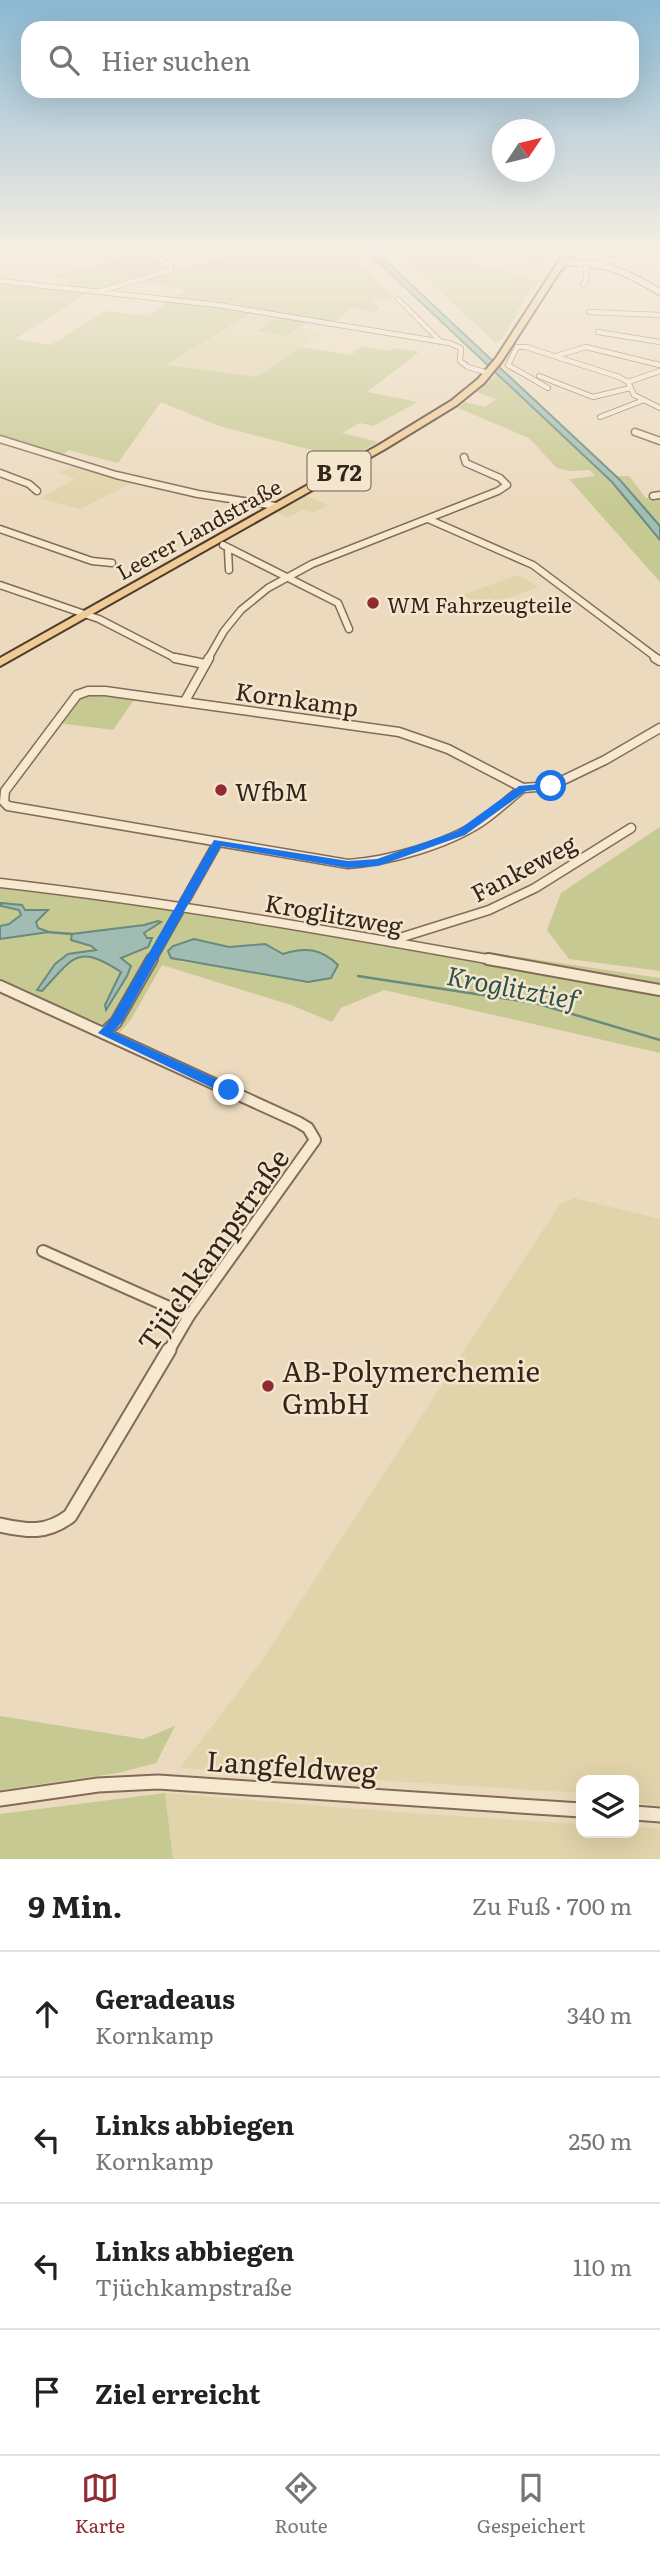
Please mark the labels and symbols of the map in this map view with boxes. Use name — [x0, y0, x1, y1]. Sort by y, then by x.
north arrow — [492, 119, 555, 182]
road number: B 72 — [308, 452, 370, 491]
street label: Leerer Landstraße — [110, 470, 286, 586]
place label: WM Fahrzeugteile — [387, 588, 572, 619]
marker: WM Fahrzeugteile — [365, 595, 381, 611]
street label: Kornkamp — [233, 672, 361, 724]
route start — [535, 770, 566, 801]
place label: WfbM — [235, 773, 308, 808]
marker: WfbM — [213, 782, 229, 798]
street label: Fankeweg — [464, 824, 583, 909]
street label: Kroglitzweg — [262, 884, 406, 942]
water label: Kroglitztief — [444, 954, 585, 1018]
route end — [213, 1074, 244, 1105]
street label: Tjüchkampstraße — [126, 1139, 298, 1359]
place label: AB-Polymerchemie GmbH — [282, 1349, 540, 1423]
marker: AB-Polymerchemie GmbH — [260, 1378, 276, 1394]
street label: Langfeldweg — [205, 1738, 379, 1792]

